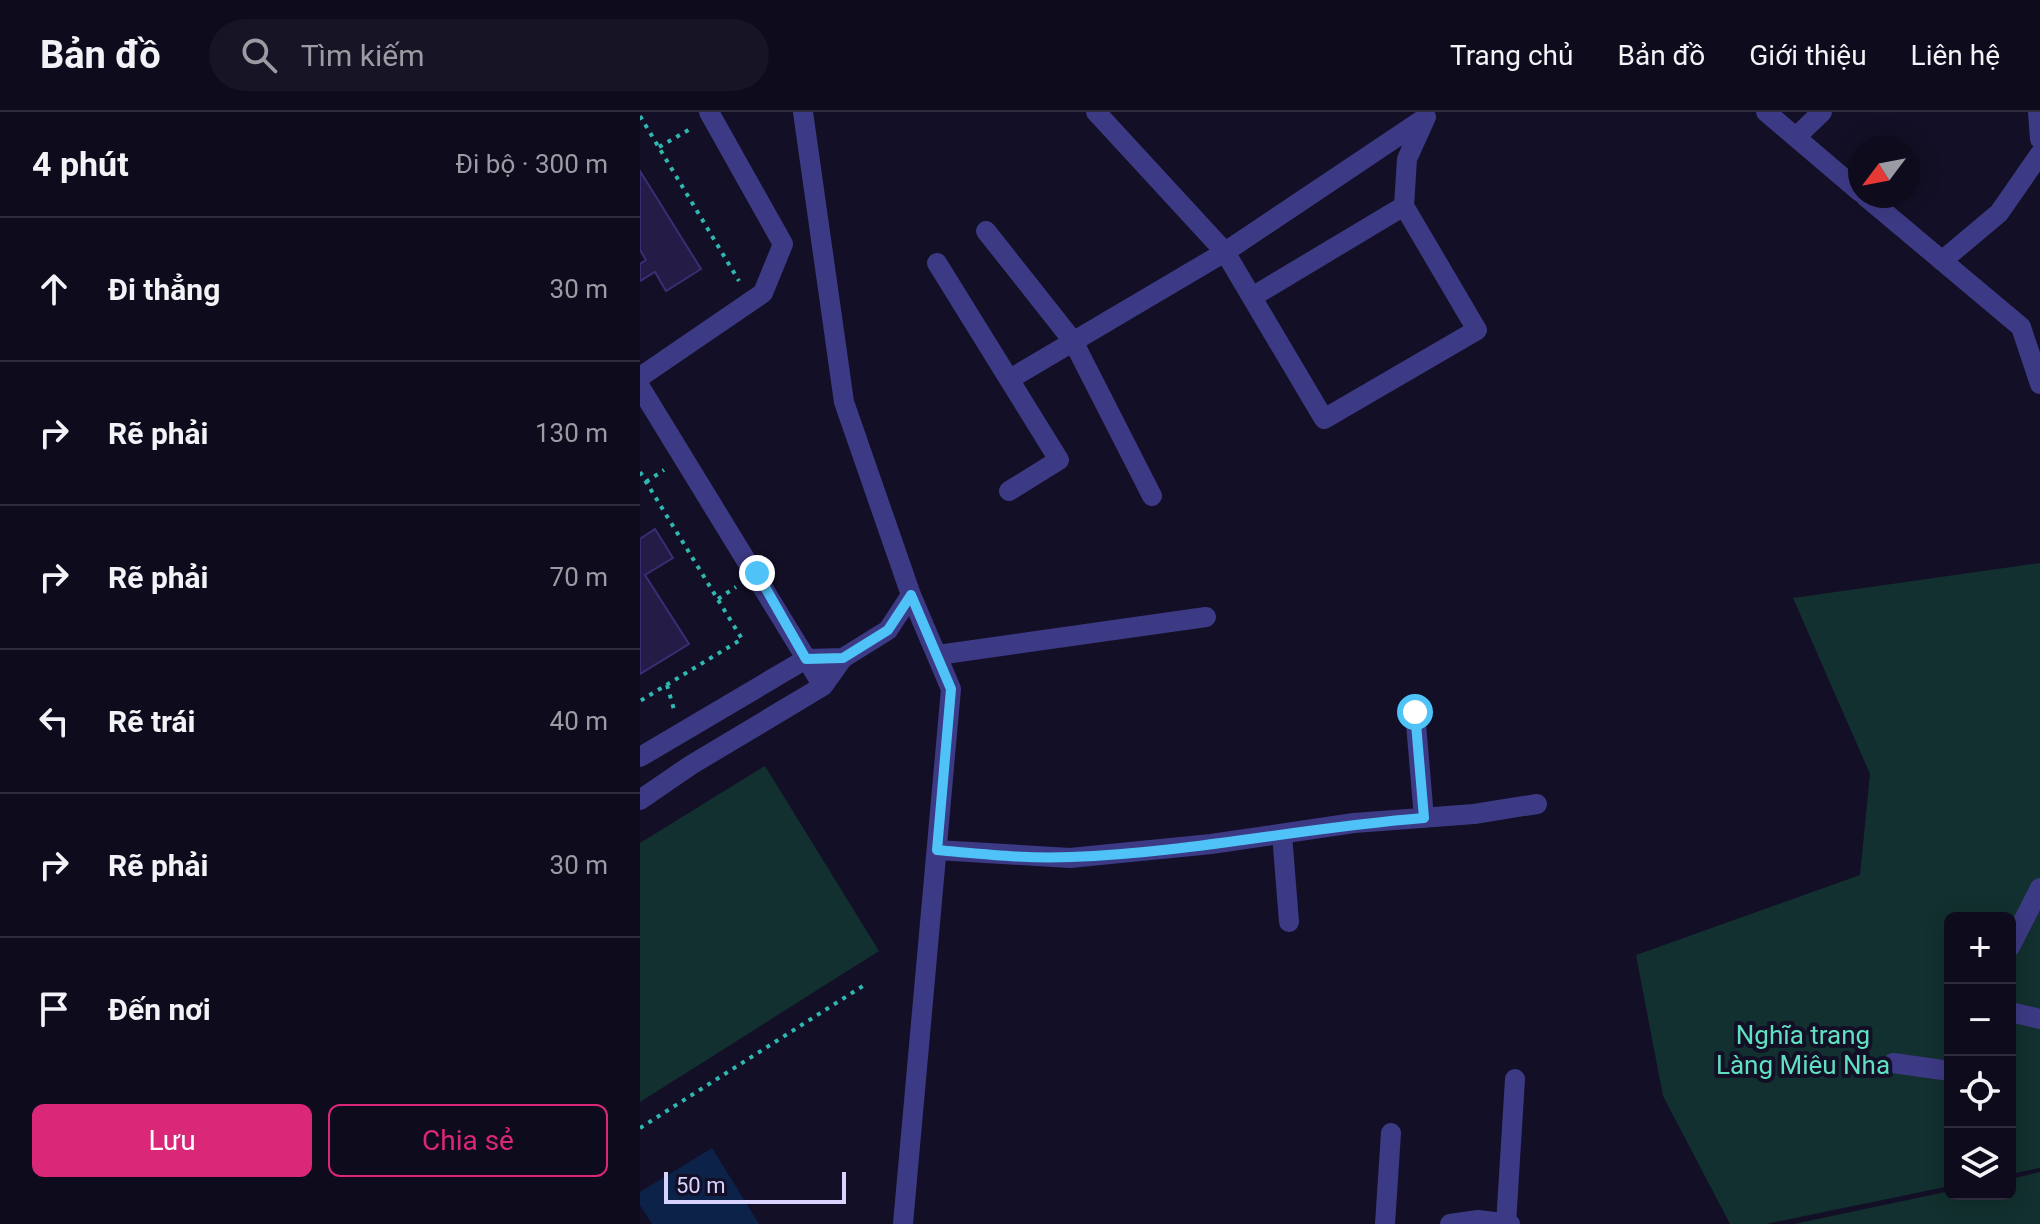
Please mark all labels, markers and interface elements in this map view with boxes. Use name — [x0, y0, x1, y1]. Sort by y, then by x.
search box — [209, 19, 769, 91]
text: Bản đồ — [40, 33, 161, 77]
icon: search — [237, 33, 281, 77]
text: Tìm kiếm — [301, 38, 425, 73]
text: Trang chủ — [1450, 39, 1573, 72]
text: Bản đồ — [1617, 39, 1705, 72]
text: Giới thiệu — [1749, 39, 1867, 72]
text: Liên hệ — [1911, 39, 2000, 72]
north arrow — [1848, 136, 1920, 208]
text: 4 phút — [32, 144, 129, 184]
text: Đi bộ · 300 m — [456, 149, 608, 179]
icon: ahead — [32, 267, 76, 311]
text: Đi thẳng — [108, 272, 220, 307]
text: 30 m — [550, 274, 608, 304]
icon: right — [32, 411, 76, 455]
text: Rẽ phải — [108, 416, 209, 451]
text: 130 m — [535, 418, 608, 448]
icon: right — [32, 555, 76, 599]
route end — [739, 555, 775, 591]
text: Rẽ phải — [108, 560, 209, 595]
text: 70 m — [550, 562, 608, 592]
route start — [1397, 694, 1433, 730]
icon: left — [32, 699, 76, 743]
text: Rẽ trái — [108, 704, 196, 739]
text: 40 m — [550, 706, 608, 736]
icon: right — [32, 843, 76, 887]
text: Rẽ phải — [108, 848, 209, 883]
text: 30 m — [550, 850, 608, 880]
map controls — [1944, 912, 2016, 1200]
button: + — [1944, 912, 2016, 984]
button: − — [1944, 984, 2016, 1056]
icon: arrive — [32, 987, 76, 1031]
text: Đến nơi — [108, 992, 211, 1027]
park label: Nghĩa trang Làng Miêu Nha — [1716, 1020, 1890, 1080]
button: locate — [1944, 1056, 2016, 1128]
button: Lưu — [32, 1104, 312, 1177]
button: Chia sẻ — [328, 1104, 608, 1177]
button: layers — [1944, 1128, 2016, 1200]
scale bar — [664, 1168, 846, 1204]
text: 50 m — [676, 1173, 725, 1198]

